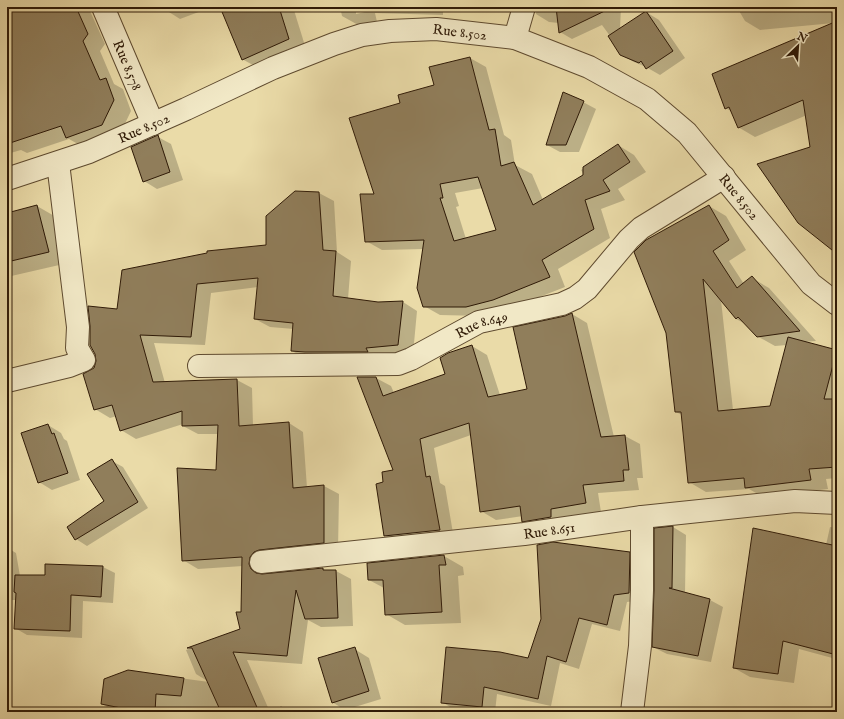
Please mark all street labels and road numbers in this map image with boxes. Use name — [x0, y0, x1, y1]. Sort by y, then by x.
street label: Rue 8.502 — [432, 21, 488, 45]
street label: Rue 8.578 — [108, 37, 146, 93]
street label: Rue 8.502 — [115, 109, 173, 148]
street label: Rue 8.502 — [714, 171, 763, 224]
street label: Rue 8.649 — [453, 308, 509, 343]
street label: Rue 8.651 — [522, 519, 576, 544]

